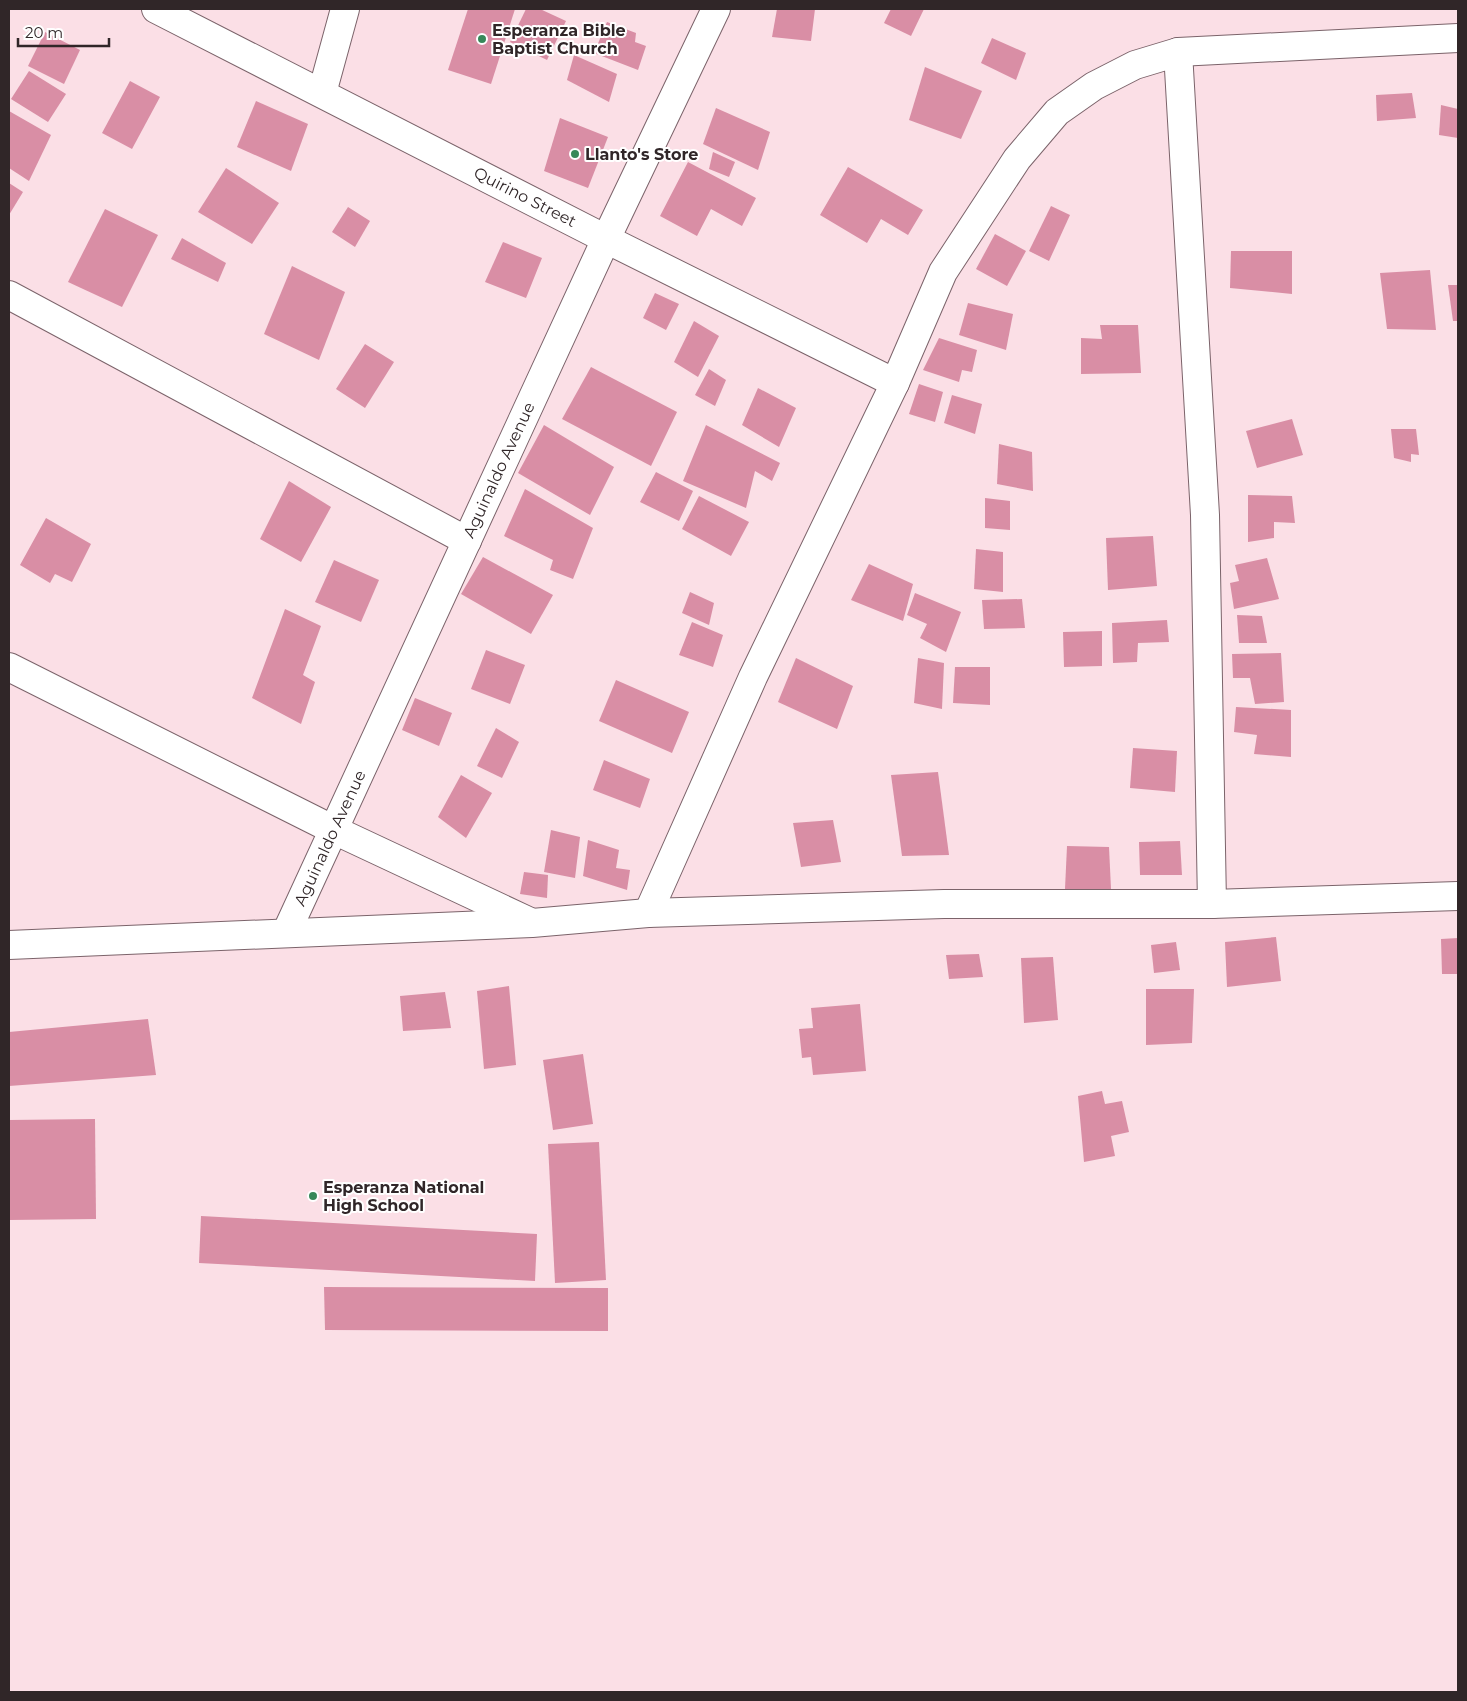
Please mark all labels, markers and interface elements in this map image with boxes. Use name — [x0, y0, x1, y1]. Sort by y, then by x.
scale bar — [18, 15, 109, 47]
place label: Esperanza Bible Baptist Church — [492, 21, 626, 58]
text: 20 m — [25, 23, 63, 42]
marker: Esperanza Bible Baptist Church — [476, 33, 488, 45]
place label: Llanto's Store — [585, 145, 698, 164]
marker: Llanto's Store — [569, 148, 581, 160]
street label: Quirino Street — [471, 163, 580, 231]
street label: Aguinaldo Avenue — [459, 399, 539, 541]
street label: Aguinaldo Avenue — [290, 767, 370, 909]
place label: Esperanza National High School — [323, 1178, 484, 1215]
marker: Esperanza National High School — [307, 1190, 319, 1202]

